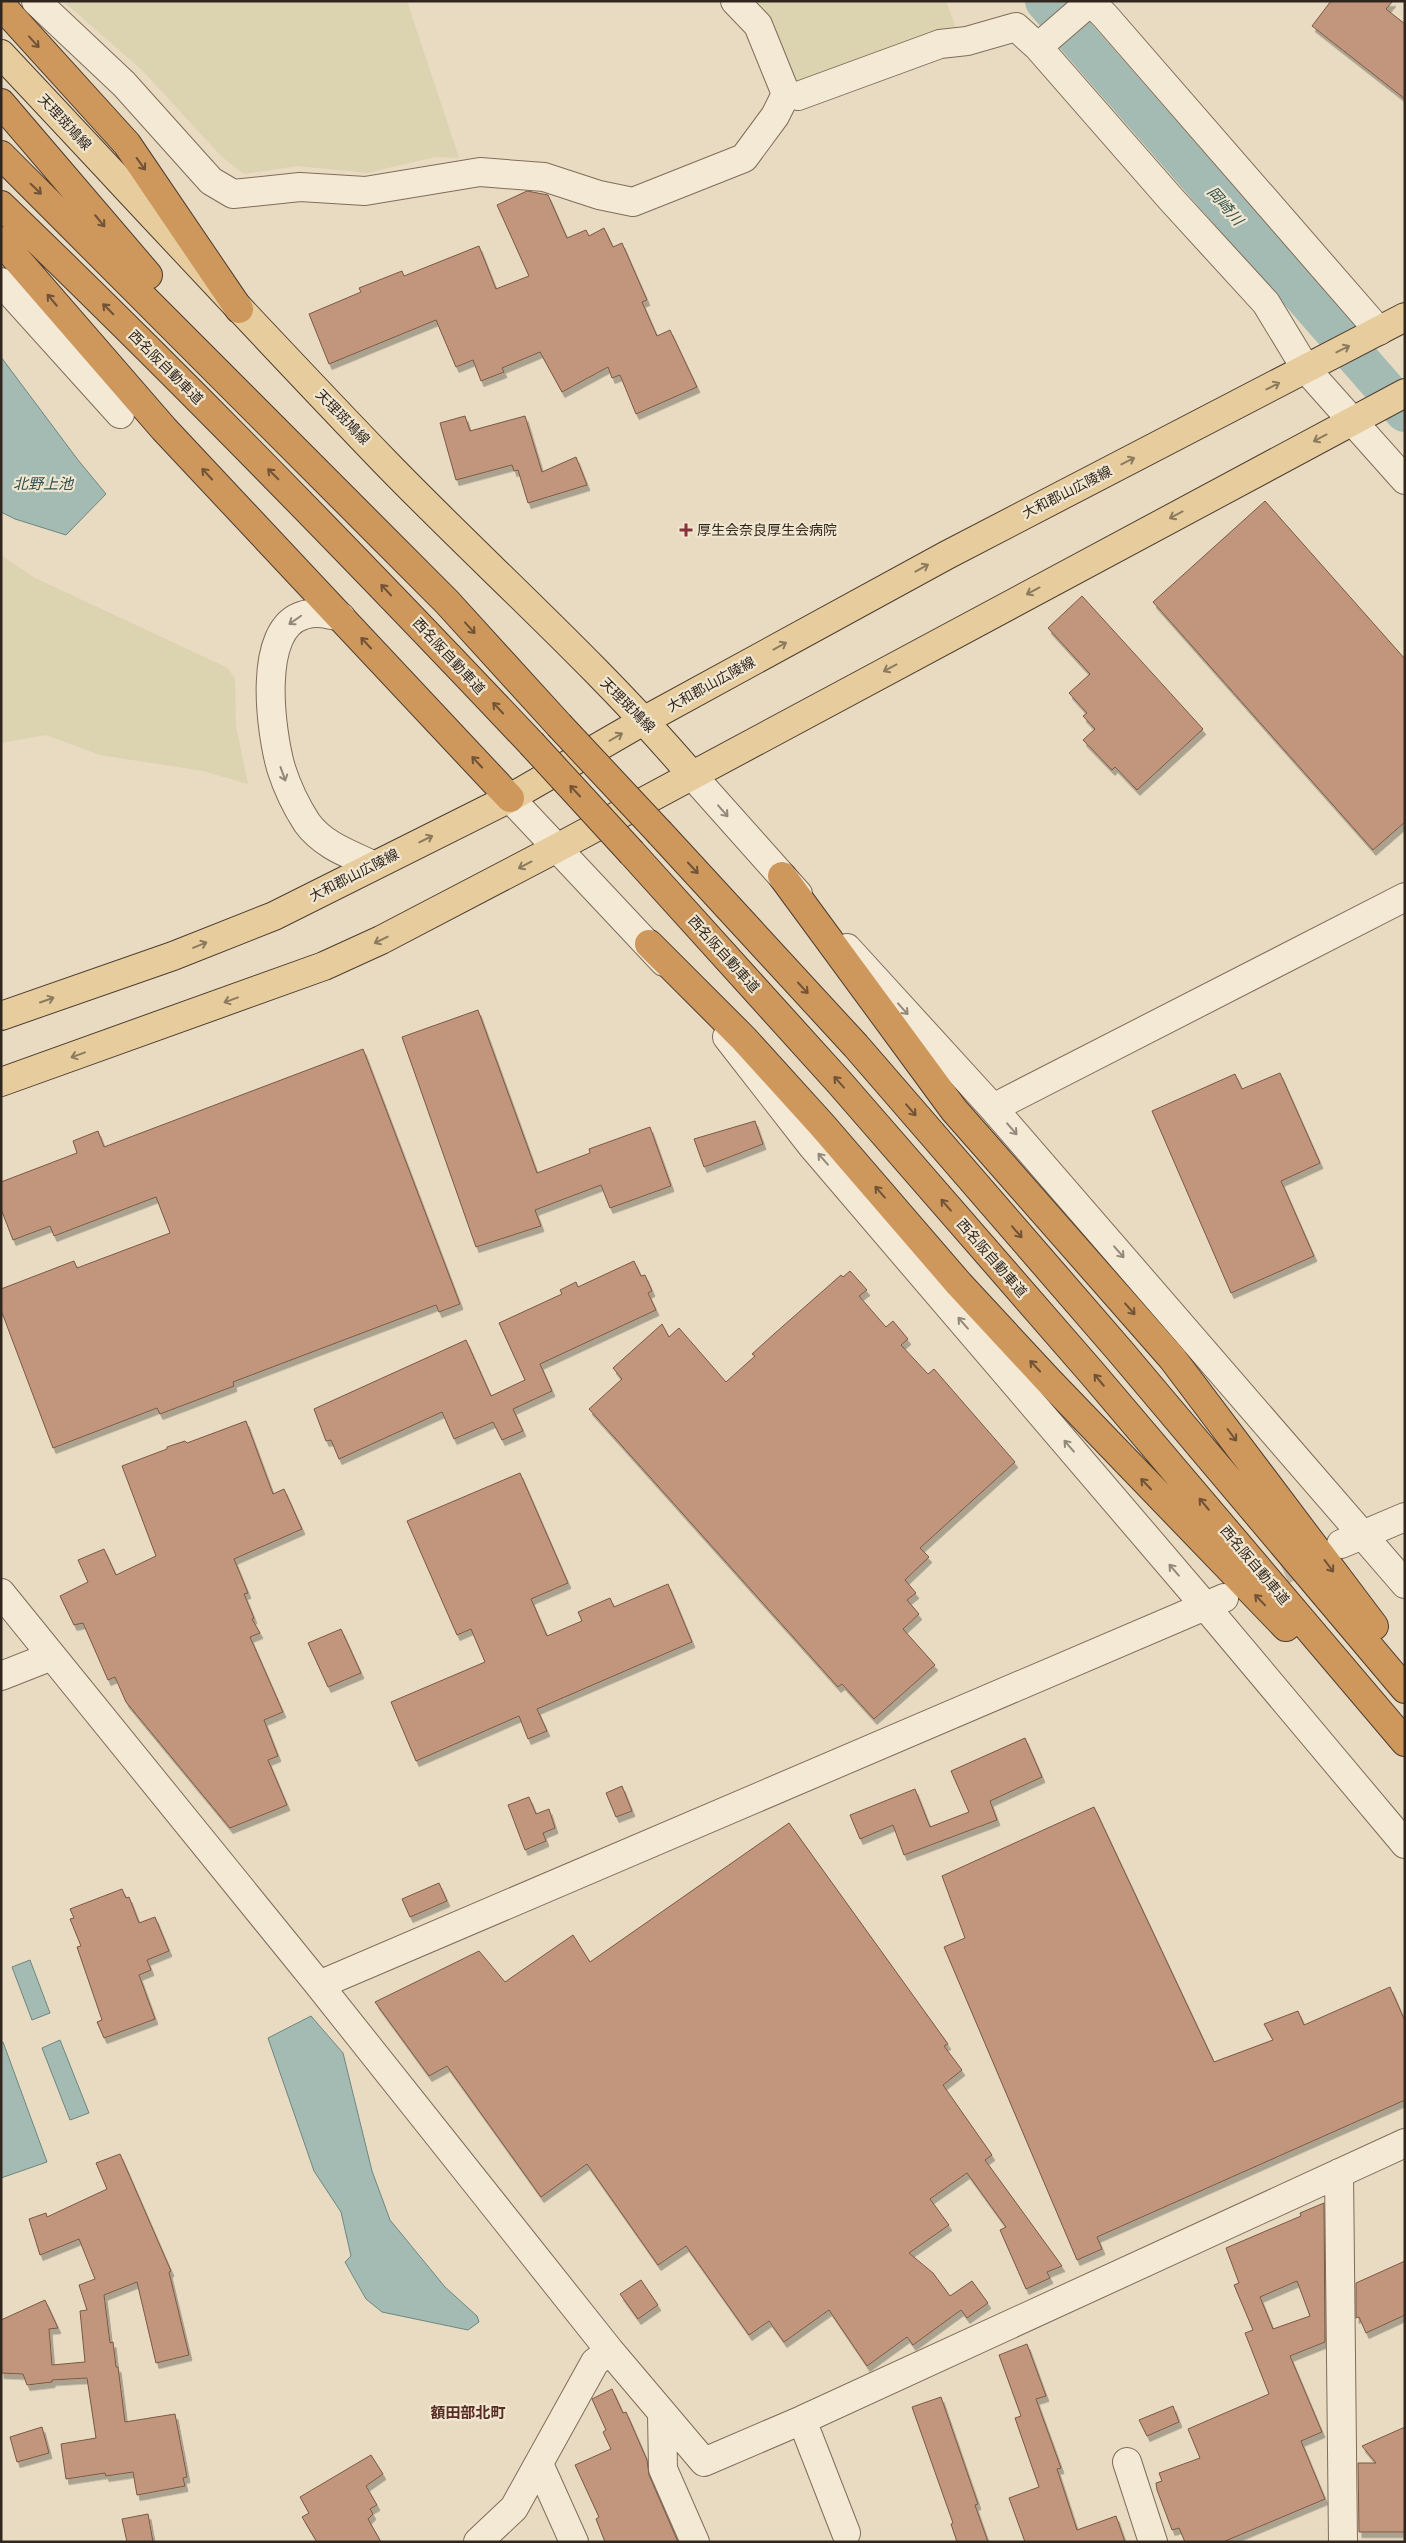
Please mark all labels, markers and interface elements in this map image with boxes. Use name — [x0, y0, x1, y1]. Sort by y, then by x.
one-way arrow — [28, 35, 40, 48]
street label: 天理斑鳩線 — [35, 90, 95, 154]
one-way arrow — [136, 157, 146, 171]
water label: 岡崎川 — [1203, 182, 1249, 230]
one-way arrow — [30, 183, 42, 195]
one-way arrow — [95, 214, 106, 227]
one-way arrow — [46, 294, 58, 307]
one-way arrow — [102, 303, 114, 315]
street label: 西名阪自動車道 — [125, 326, 207, 408]
one-way arrow — [1335, 344, 1350, 353]
one-way arrow — [1265, 381, 1280, 391]
street label: 天理斑鳩線 — [312, 386, 374, 448]
one-way arrow — [1312, 433, 1327, 443]
one-way arrow — [1121, 456, 1136, 466]
street label: 大和郡山広陵線 — [1019, 462, 1115, 522]
one-way arrow — [201, 467, 213, 480]
one-way arrow — [267, 468, 279, 480]
water label: 北野上池 — [13, 474, 75, 493]
one-way arrow — [1169, 510, 1184, 520]
place label: 厚生会奈良厚生会病院 — [697, 521, 837, 539]
marker: 厚生会奈良厚生会病院 — [679, 523, 693, 537]
one-way arrow — [915, 563, 929, 573]
one-way arrow — [380, 583, 392, 596]
one-way arrow — [1026, 587, 1041, 597]
street label: 西名阪自動車道 — [409, 614, 489, 698]
one-way arrow — [288, 615, 302, 625]
one-way arrow — [464, 621, 476, 634]
one-way arrow — [360, 637, 372, 650]
one-way arrow — [772, 641, 787, 651]
street label: 大和郡山広陵線 — [664, 652, 758, 716]
one-way arrow — [882, 663, 897, 673]
street label: 天理斑鳩線 — [597, 674, 659, 736]
one-way arrow — [492, 702, 504, 714]
one-way arrow — [608, 732, 622, 742]
one-way arrow — [471, 756, 482, 769]
one-way arrow — [279, 765, 289, 781]
one-way arrow — [569, 785, 581, 798]
one-way arrow — [718, 804, 729, 817]
one-way arrow — [419, 834, 434, 844]
street label: 大和郡山広陵線 — [306, 845, 402, 905]
one-way arrow — [519, 860, 533, 870]
one-way arrow — [687, 862, 699, 875]
street label: 西名阪自動車道 — [685, 912, 763, 996]
one-way arrow — [374, 935, 389, 945]
one-way arrow — [192, 940, 207, 949]
one-way arrow — [797, 982, 809, 995]
one-way arrow — [39, 995, 55, 1004]
one-way arrow — [223, 996, 239, 1005]
one-way arrow — [897, 1003, 909, 1016]
one-way arrow — [70, 1051, 86, 1060]
one-way arrow — [833, 1076, 845, 1089]
one-way arrow — [905, 1103, 917, 1116]
one-way arrow — [1006, 1123, 1018, 1136]
one-way arrow — [818, 1153, 829, 1166]
one-way arrow — [874, 1186, 885, 1199]
one-way arrow — [940, 1198, 952, 1211]
street label: 西名阪自動車道 — [953, 1215, 1031, 1301]
one-way arrow — [1011, 1226, 1023, 1239]
one-way arrow — [1113, 1246, 1124, 1259]
one-way arrow — [1124, 1303, 1136, 1316]
one-way arrow — [957, 1316, 969, 1329]
one-way arrow — [1029, 1359, 1040, 1372]
one-way arrow — [1093, 1374, 1104, 1387]
one-way arrow — [1227, 1428, 1238, 1441]
one-way arrow — [1063, 1440, 1074, 1453]
one-way arrow — [1140, 1477, 1152, 1490]
one-way arrow — [1198, 1498, 1209, 1511]
street label: 西名阪自動車道 — [1217, 1522, 1293, 1608]
one-way arrow — [1324, 1559, 1334, 1573]
one-way arrow — [1169, 1563, 1180, 1576]
one-way arrow — [1254, 1594, 1266, 1606]
district label: 額田部北町 — [430, 2403, 506, 2422]

